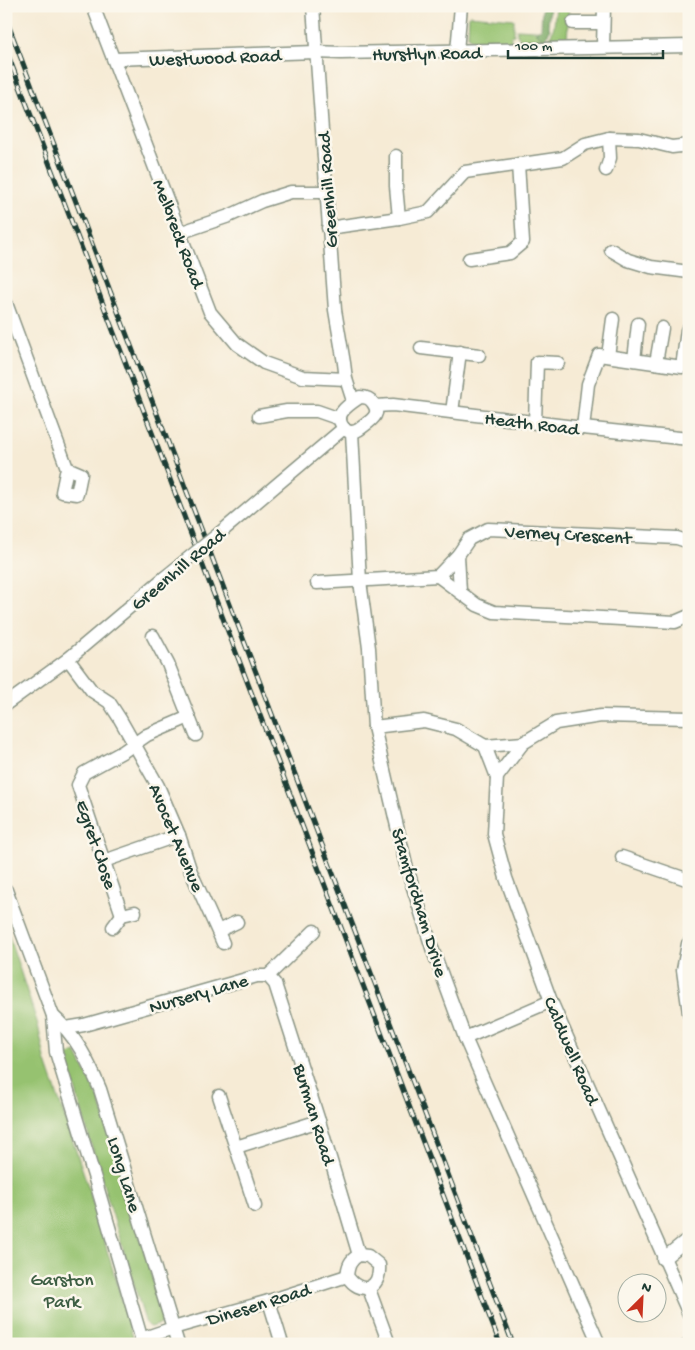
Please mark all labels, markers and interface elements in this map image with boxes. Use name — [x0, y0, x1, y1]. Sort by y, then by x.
scale bar — [508, 28, 662, 60]
text: 100 m — [514, 38, 553, 56]
street label: Hurstlyn Road — [372, 43, 484, 68]
street label: Westwood Road — [149, 46, 283, 73]
street label: Greenhill Road — [314, 129, 345, 248]
street label: Melbreck Road — [145, 177, 209, 294]
street label: Heath Road — [483, 408, 582, 443]
street label: Verney Crescent — [503, 522, 634, 551]
street label: Greenhill Road — [127, 523, 233, 617]
street label: Avocet Avenue — [142, 781, 208, 896]
street label: Egret Close — [69, 798, 121, 893]
street label: Stamfordham Drive — [384, 826, 451, 980]
street label: Nursery Lane — [147, 970, 251, 1020]
street label: Caldwell Road — [537, 994, 604, 1111]
street label: Burman Road — [286, 1061, 339, 1170]
street label: Long Lane — [100, 1135, 145, 1216]
park label: Garston Park — [31, 1270, 93, 1315]
north arrow — [618, 1272, 668, 1322]
street label: Dinesen Road — [203, 1279, 315, 1334]
text: N — [639, 1279, 654, 1298]

